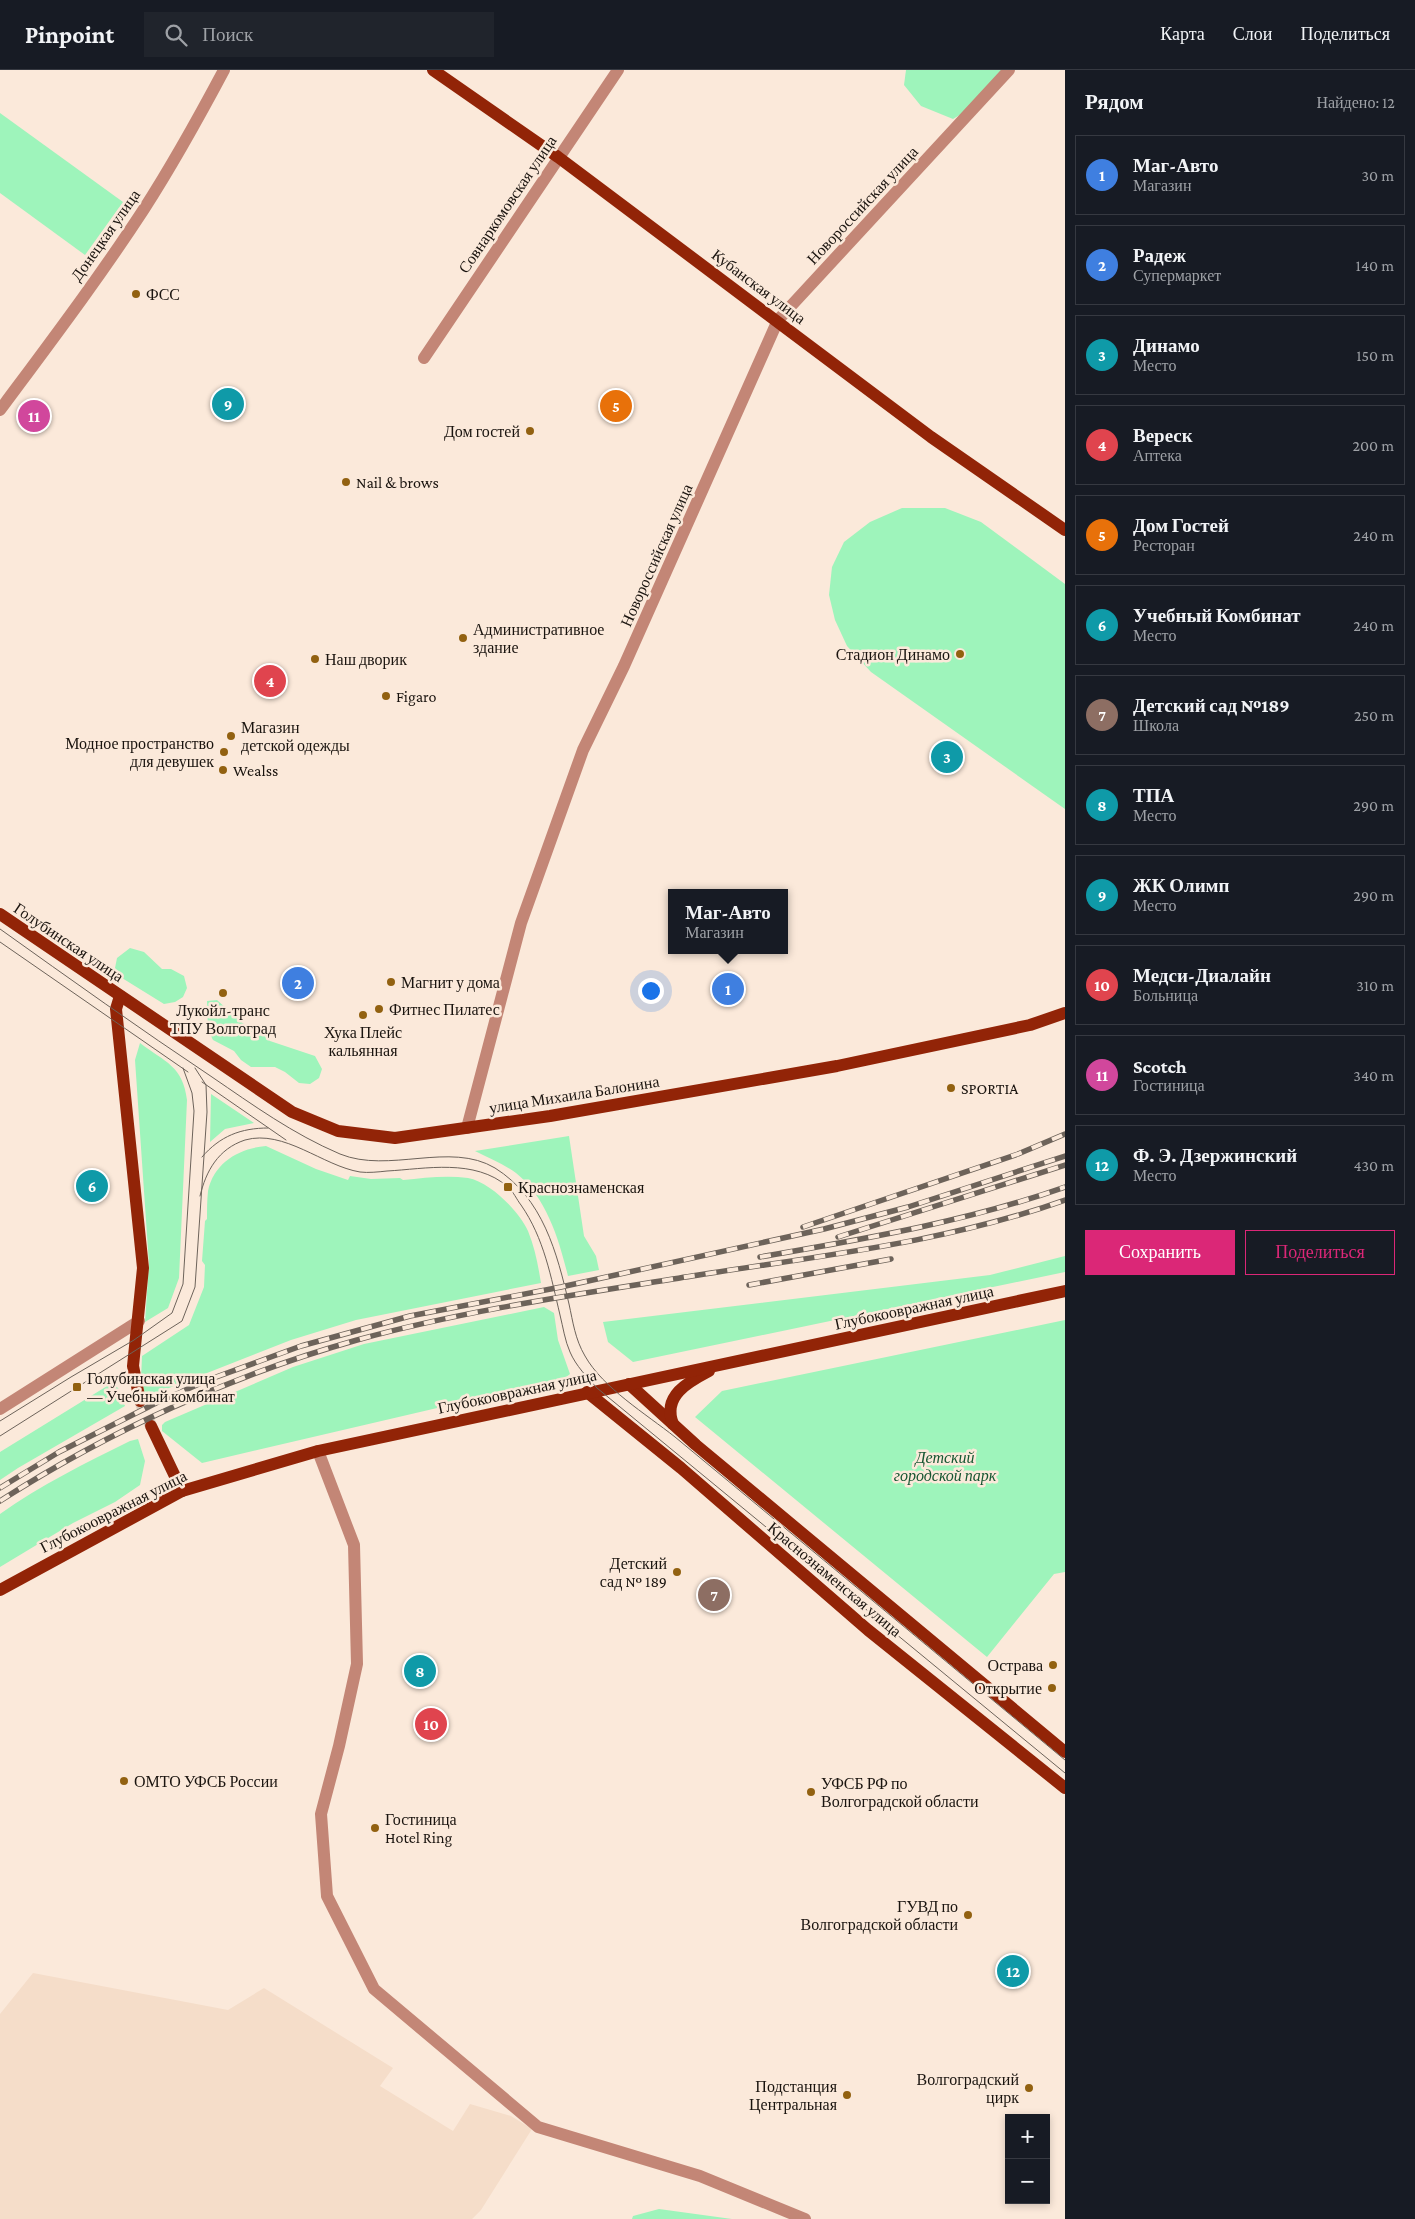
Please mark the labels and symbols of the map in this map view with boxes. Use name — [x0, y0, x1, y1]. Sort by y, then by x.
street label: Совнаркомовская улица — [455, 132, 561, 277]
street label: Новороссийская улица — [804, 143, 922, 268]
street label: Донецкая улица — [68, 186, 144, 285]
street label: Кубанская улица — [708, 246, 809, 328]
place label: ФСС — [146, 286, 180, 303]
marker: ФСС — [130, 288, 142, 300]
pin: 9 — [212, 385, 244, 423]
pin: 5 — [600, 387, 632, 425]
pin: 11 — [18, 397, 50, 435]
place label: Дом гостей — [444, 423, 520, 441]
marker: Дом гостей — [524, 425, 536, 437]
place label: Nail & brows — [356, 474, 439, 491]
marker: Nail & brows — [340, 476, 352, 488]
street label: Новороссийская улица — [617, 481, 697, 630]
place label: Административное здание — [473, 621, 604, 657]
marker: Административное здание — [457, 632, 469, 644]
place label: Стадион Динамо — [836, 646, 950, 664]
marker: Стадион Динамо — [954, 648, 966, 660]
place label: Наш дворик — [325, 651, 407, 669]
marker: Наш дворик — [309, 653, 321, 665]
pin: 4 — [254, 662, 286, 700]
place label: Figaro — [396, 688, 436, 706]
marker: Figaro — [380, 690, 392, 702]
place label: Магазин детской одежды — [241, 719, 350, 755]
marker: Магазин детской одежды — [225, 730, 237, 742]
place label: Модное пространство для девушек — [65, 735, 214, 771]
pin: 3 — [931, 738, 963, 776]
marker: Модное пространство для девушек — [218, 746, 230, 758]
place label: Wealss — [233, 762, 278, 779]
marker: Wealss — [217, 764, 229, 776]
street label: Голубинская улица — [10, 900, 127, 986]
pin: 2 — [282, 964, 314, 1002]
pin: 1 — [712, 970, 744, 1008]
place label: Магнит у дома — [401, 974, 500, 992]
marker: Магнит у дома — [385, 976, 397, 988]
your location — [638, 978, 664, 1004]
marker: Лукойл-транс ТПУ Волгоград — [217, 987, 229, 999]
place label: Фитнес Пилатес — [389, 1001, 500, 1018]
place label: Лукойл-транс ТПУ Волгоград — [170, 1002, 276, 1038]
marker: Фитнес Пилатес — [373, 1003, 385, 1015]
marker: Хука Плейс кальянная — [357, 1009, 369, 1021]
place label: Хука Плейс кальянная — [324, 1024, 402, 1059]
street label: улица Михаила Балонина — [488, 1073, 661, 1117]
place label: SPORTIA — [961, 1080, 1019, 1097]
marker: SPORTIA — [945, 1082, 957, 1094]
pin: 6 — [76, 1167, 108, 1205]
place label: Краснознаменская — [518, 1179, 645, 1197]
marker: Краснознаменская — [502, 1181, 514, 1193]
street label: Глубокоовражная улица — [833, 1282, 995, 1334]
street label: Глубокоовражная улица — [436, 1366, 598, 1418]
place label: Голубинская улица — Учебный комбинат — [87, 1370, 235, 1405]
marker: Голубинская улица — Учебный комбинат — [71, 1381, 83, 1393]
park label: Детский городской парк — [894, 1449, 997, 1485]
street label: Глубокоовражная улица — [37, 1467, 190, 1557]
street label: Краснознаменская улица — [764, 1519, 905, 1641]
place label: Детский сад № 189 — [600, 1555, 667, 1591]
marker: Детский сад № 189 — [671, 1566, 683, 1578]
pin: 7 — [698, 1576, 730, 1614]
pin: 8 — [404, 1652, 436, 1690]
place label: Острава — [988, 1657, 1043, 1675]
marker: Острава — [1047, 1659, 1059, 1671]
place label: Открытие — [974, 1680, 1042, 1698]
marker: Открытие — [1046, 1682, 1058, 1694]
pin: 10 — [415, 1705, 447, 1743]
place label: ОМТО УФСБ России — [134, 1773, 278, 1790]
marker: ОМТО УФСБ России — [118, 1775, 130, 1787]
place label: УФСБ РФ по Волгоградской области — [821, 1775, 979, 1811]
marker: УФСБ РФ по Волгоградской области — [805, 1786, 817, 1798]
place label: Гостиница Hotel Ring — [385, 1811, 457, 1847]
marker: Гостиница Hotel Ring — [369, 1822, 381, 1834]
place label: ГУВД по Волгоградской области — [800, 1898, 958, 1934]
marker: ГУВД по Волгоградской области — [962, 1909, 974, 1921]
pin: 12 — [997, 1952, 1029, 1990]
place label: Волгоградский цирк — [917, 2071, 1019, 2107]
place label: Подстанция Центральная — [749, 2078, 838, 2114]
marker: Волгоградский цирк — [1023, 2082, 1035, 2094]
marker: Подстанция Центральная — [841, 2089, 853, 2101]

